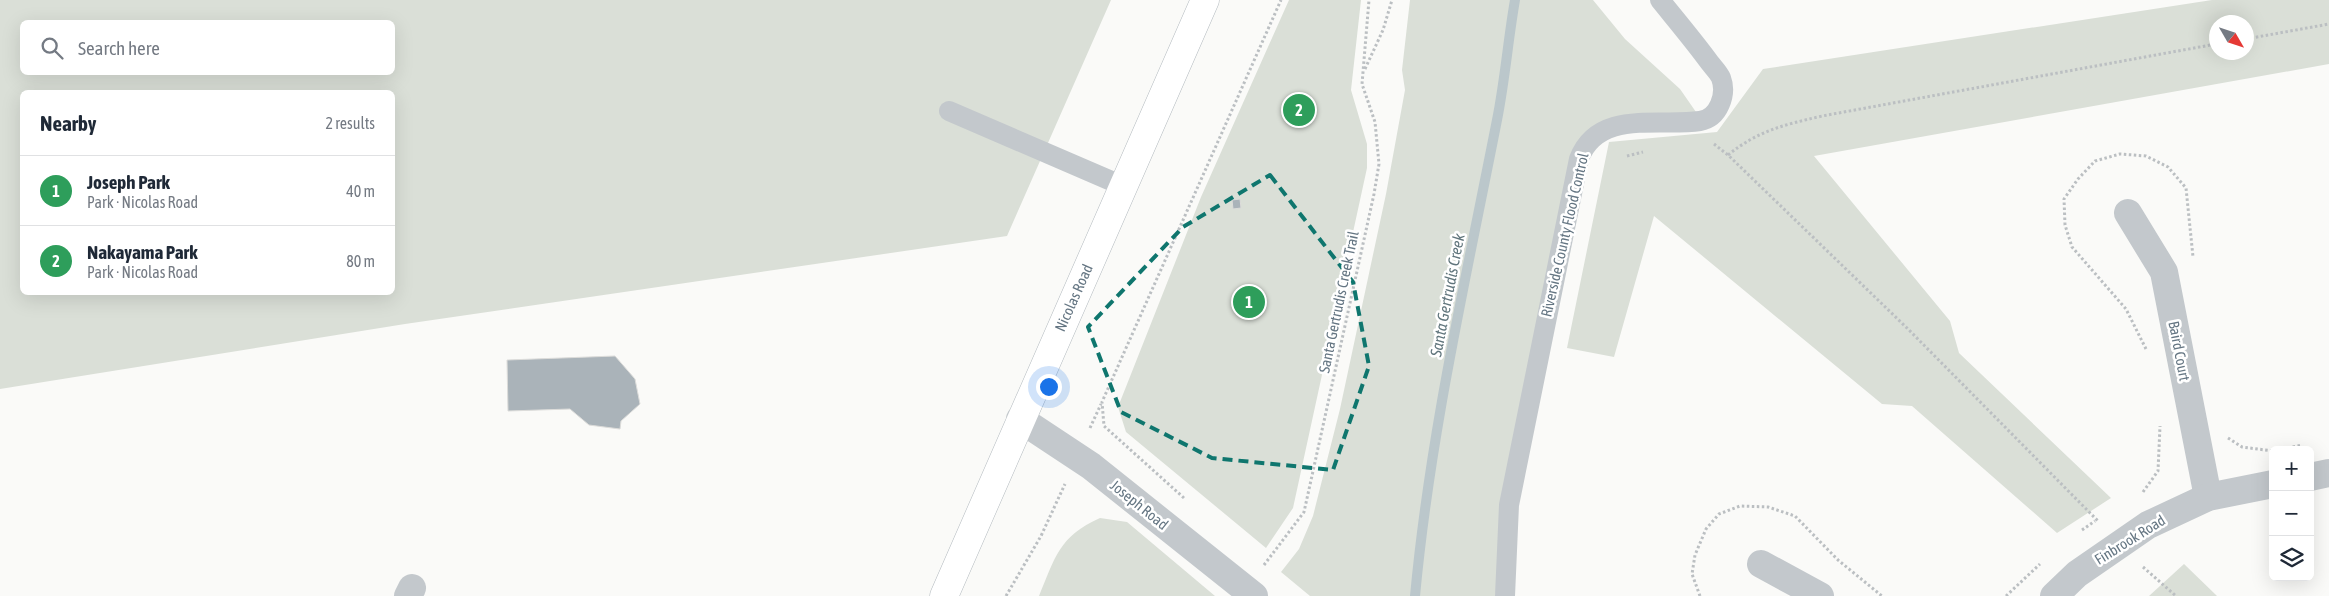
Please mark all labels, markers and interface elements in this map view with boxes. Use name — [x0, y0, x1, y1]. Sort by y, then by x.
north arrow — [2209, 15, 2254, 60]
search box — [20, 20, 395, 75]
icon: search — [38, 34, 66, 62]
text: Search here — [78, 37, 160, 59]
pin: 2 — [1283, 91, 1315, 129]
text: Nearby — [40, 111, 96, 135]
text: 2 results — [325, 114, 375, 132]
street label: Riverside County Flood Control — [1537, 151, 1592, 319]
text: Joseph Park — [87, 171, 170, 193]
text: 1 — [52, 182, 60, 200]
text: 40 m — [346, 182, 375, 200]
text: Park · Nicolas Road — [87, 193, 198, 211]
street label: Santa Gertrudis Creek Trail — [1315, 229, 1362, 374]
water label: Santa Gertrudis Creek — [1426, 231, 1468, 359]
text: Nakayama Park — [87, 241, 198, 263]
text: 2 — [52, 252, 60, 270]
text: 80 m — [346, 252, 375, 270]
street label: Nicolas Road — [1051, 262, 1096, 334]
text: Park · Nicolas Road — [87, 263, 198, 281]
pin: 1 — [1233, 283, 1265, 321]
street label: Baird Court — [2165, 319, 2194, 382]
your location — [1036, 374, 1062, 400]
map controls — [2269, 446, 2314, 581]
button: + — [2269, 446, 2314, 491]
street label: Joseph Road — [1107, 476, 1171, 533]
button: − — [2269, 491, 2314, 536]
street label: Finbrook Road — [2091, 511, 2168, 568]
button: layers — [2269, 536, 2314, 581]

